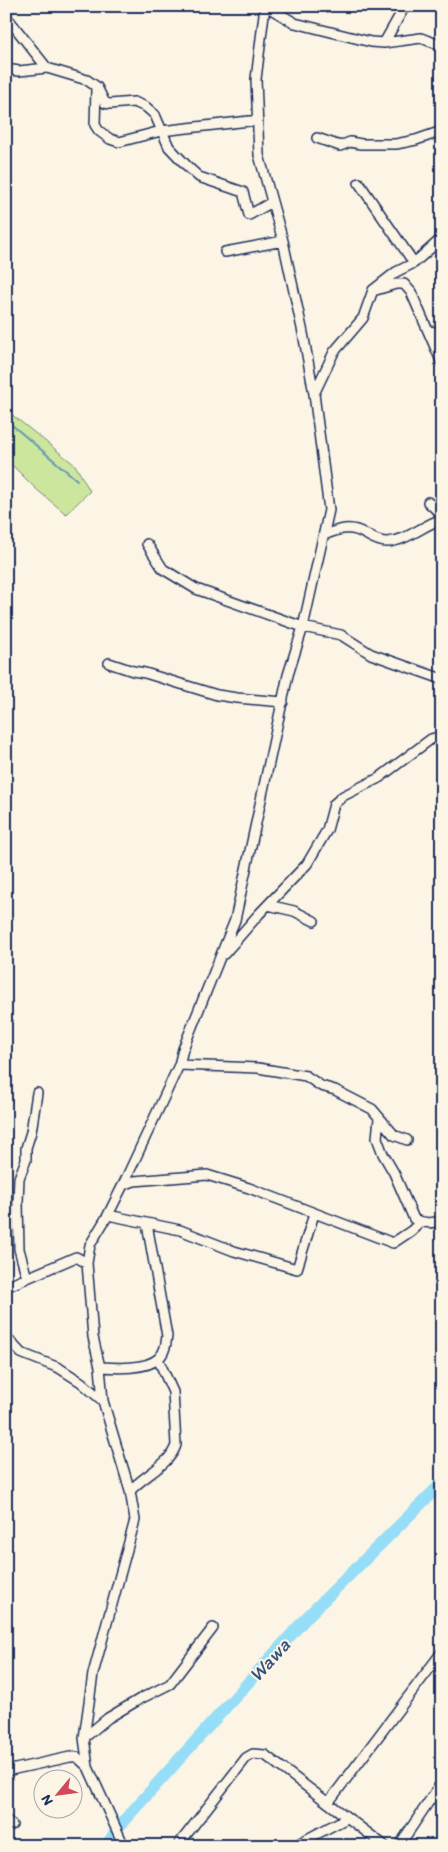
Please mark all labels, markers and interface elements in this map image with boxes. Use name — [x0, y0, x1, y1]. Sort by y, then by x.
water label: Wawa — [243, 1632, 296, 1687]
north arrow — [32, 1770, 82, 1820]
text: N — [37, 1792, 57, 1808]

